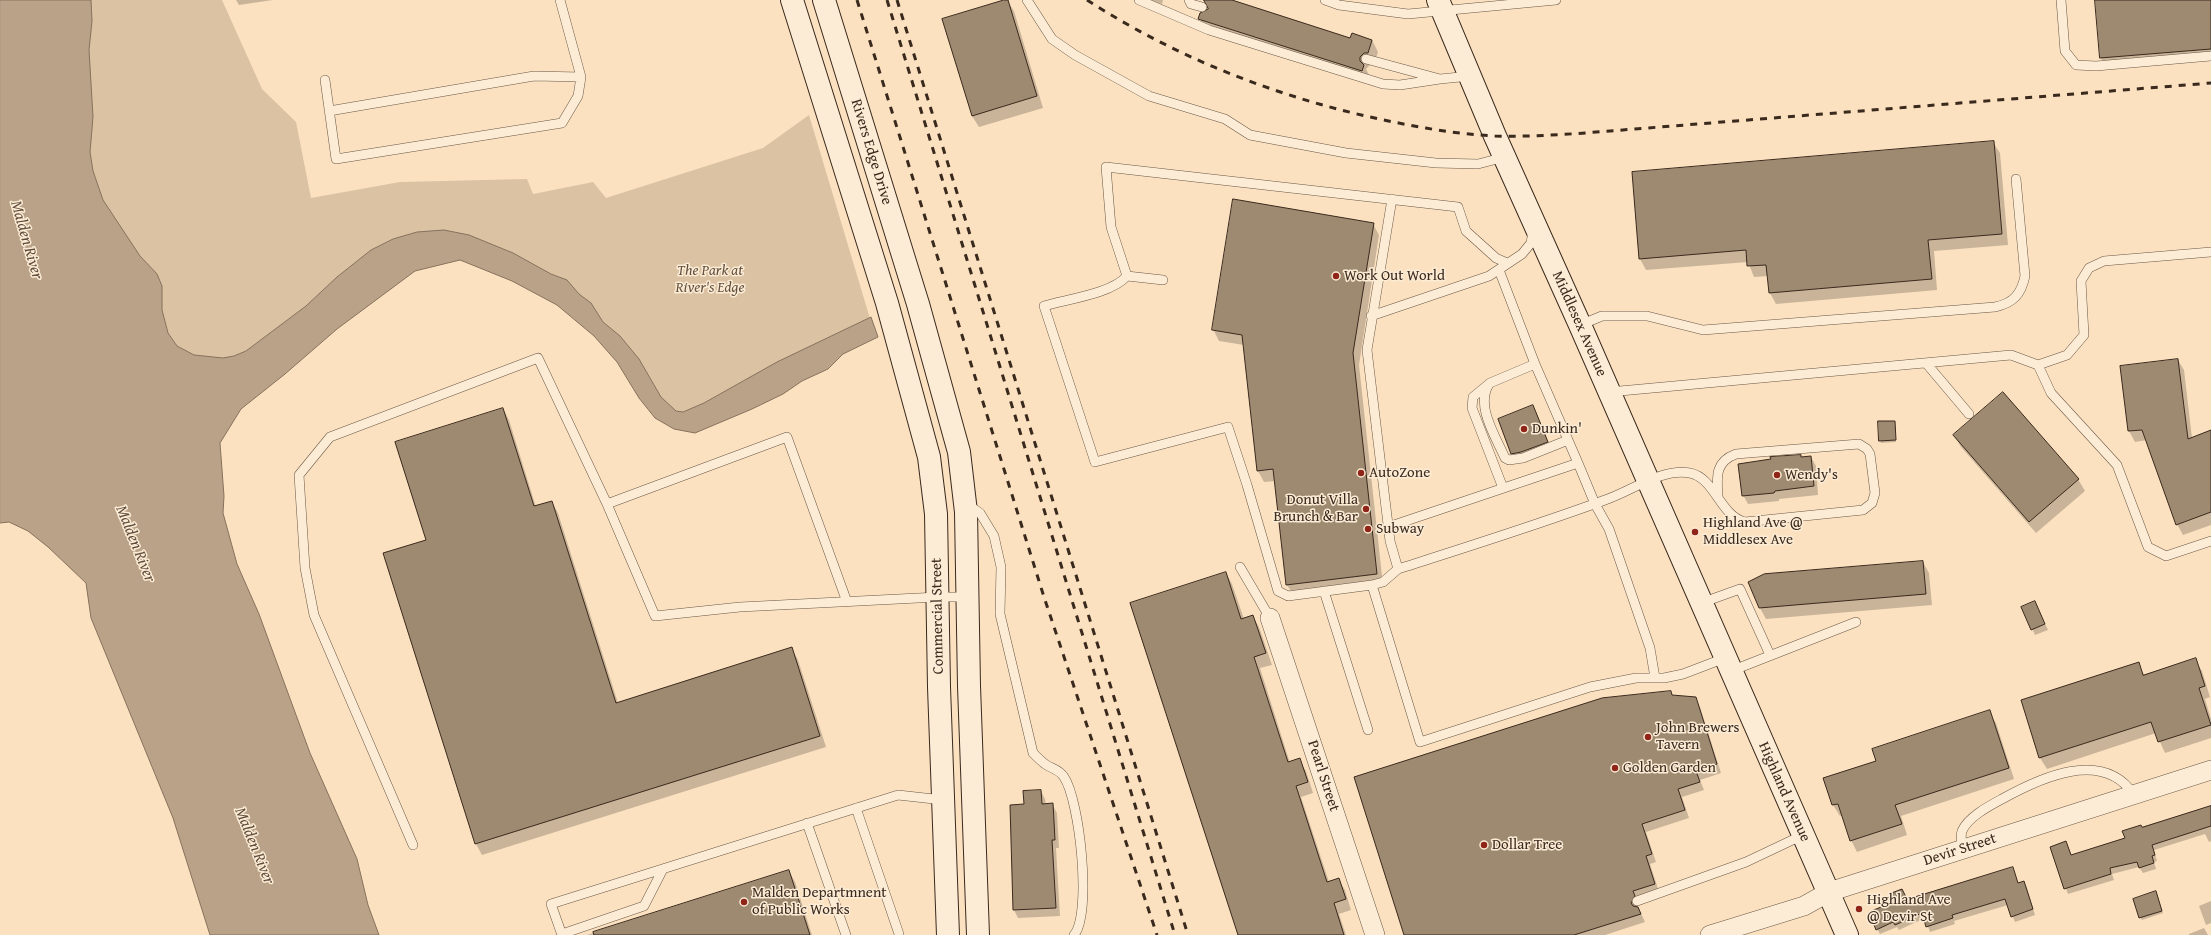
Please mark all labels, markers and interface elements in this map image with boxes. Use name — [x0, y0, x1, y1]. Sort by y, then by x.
street label: Rivers Edge Drive — [846, 97, 896, 207]
water label: Malden River — [6, 198, 46, 282]
park label: The Park at River's Edge — [676, 262, 744, 297]
place label: Work Out World — [1344, 267, 1445, 285]
street label: Middlesex Avenue — [1548, 268, 1610, 380]
marker: Work Out World — [1331, 271, 1341, 281]
place label: Dunkin' — [1532, 420, 1582, 438]
marker: Dunkin' — [1519, 424, 1529, 434]
place label: AutoZone — [1369, 464, 1430, 482]
place label: Wendy's — [1785, 466, 1838, 484]
marker: AutoZone — [1356, 468, 1366, 478]
marker: Wendy's — [1772, 470, 1782, 480]
place label: Donut Villa Brunch & Bar — [1273, 491, 1358, 526]
water label: Malden River — [111, 503, 159, 585]
marker: Donut Villa Brunch & Bar — [1361, 504, 1371, 514]
place label: Highland Ave @ Middlesex Ave — [1703, 514, 1802, 549]
place label: Subway — [1376, 520, 1424, 538]
marker: Subway — [1363, 524, 1373, 534]
marker: Highland Ave @ Middlesex Ave — [1690, 527, 1700, 537]
street label: Commercial Street — [928, 557, 948, 675]
place label: John Brewers Tavern — [1656, 719, 1740, 754]
marker: John Brewers Tavern — [1643, 732, 1653, 742]
street label: Pearl Street — [1303, 738, 1343, 814]
street label: Highland Avenue — [1754, 739, 1814, 845]
place label: Golden Garden — [1623, 759, 1716, 777]
marker: Golden Garden — [1610, 763, 1620, 773]
water label: Malden River — [230, 805, 278, 887]
street label: Devir Street — [1921, 830, 1999, 870]
place label: Dollar Tree — [1492, 836, 1562, 854]
marker: Dollar Tree — [1479, 840, 1489, 850]
place label: Malden Departmnent of Public Works — [752, 884, 887, 919]
place label: Highland Ave @ Devir St — [1867, 891, 1951, 926]
marker: Malden Departmnent of Public Works — [739, 897, 749, 907]
marker: Highland Ave @ Devir St — [1854, 904, 1864, 914]

